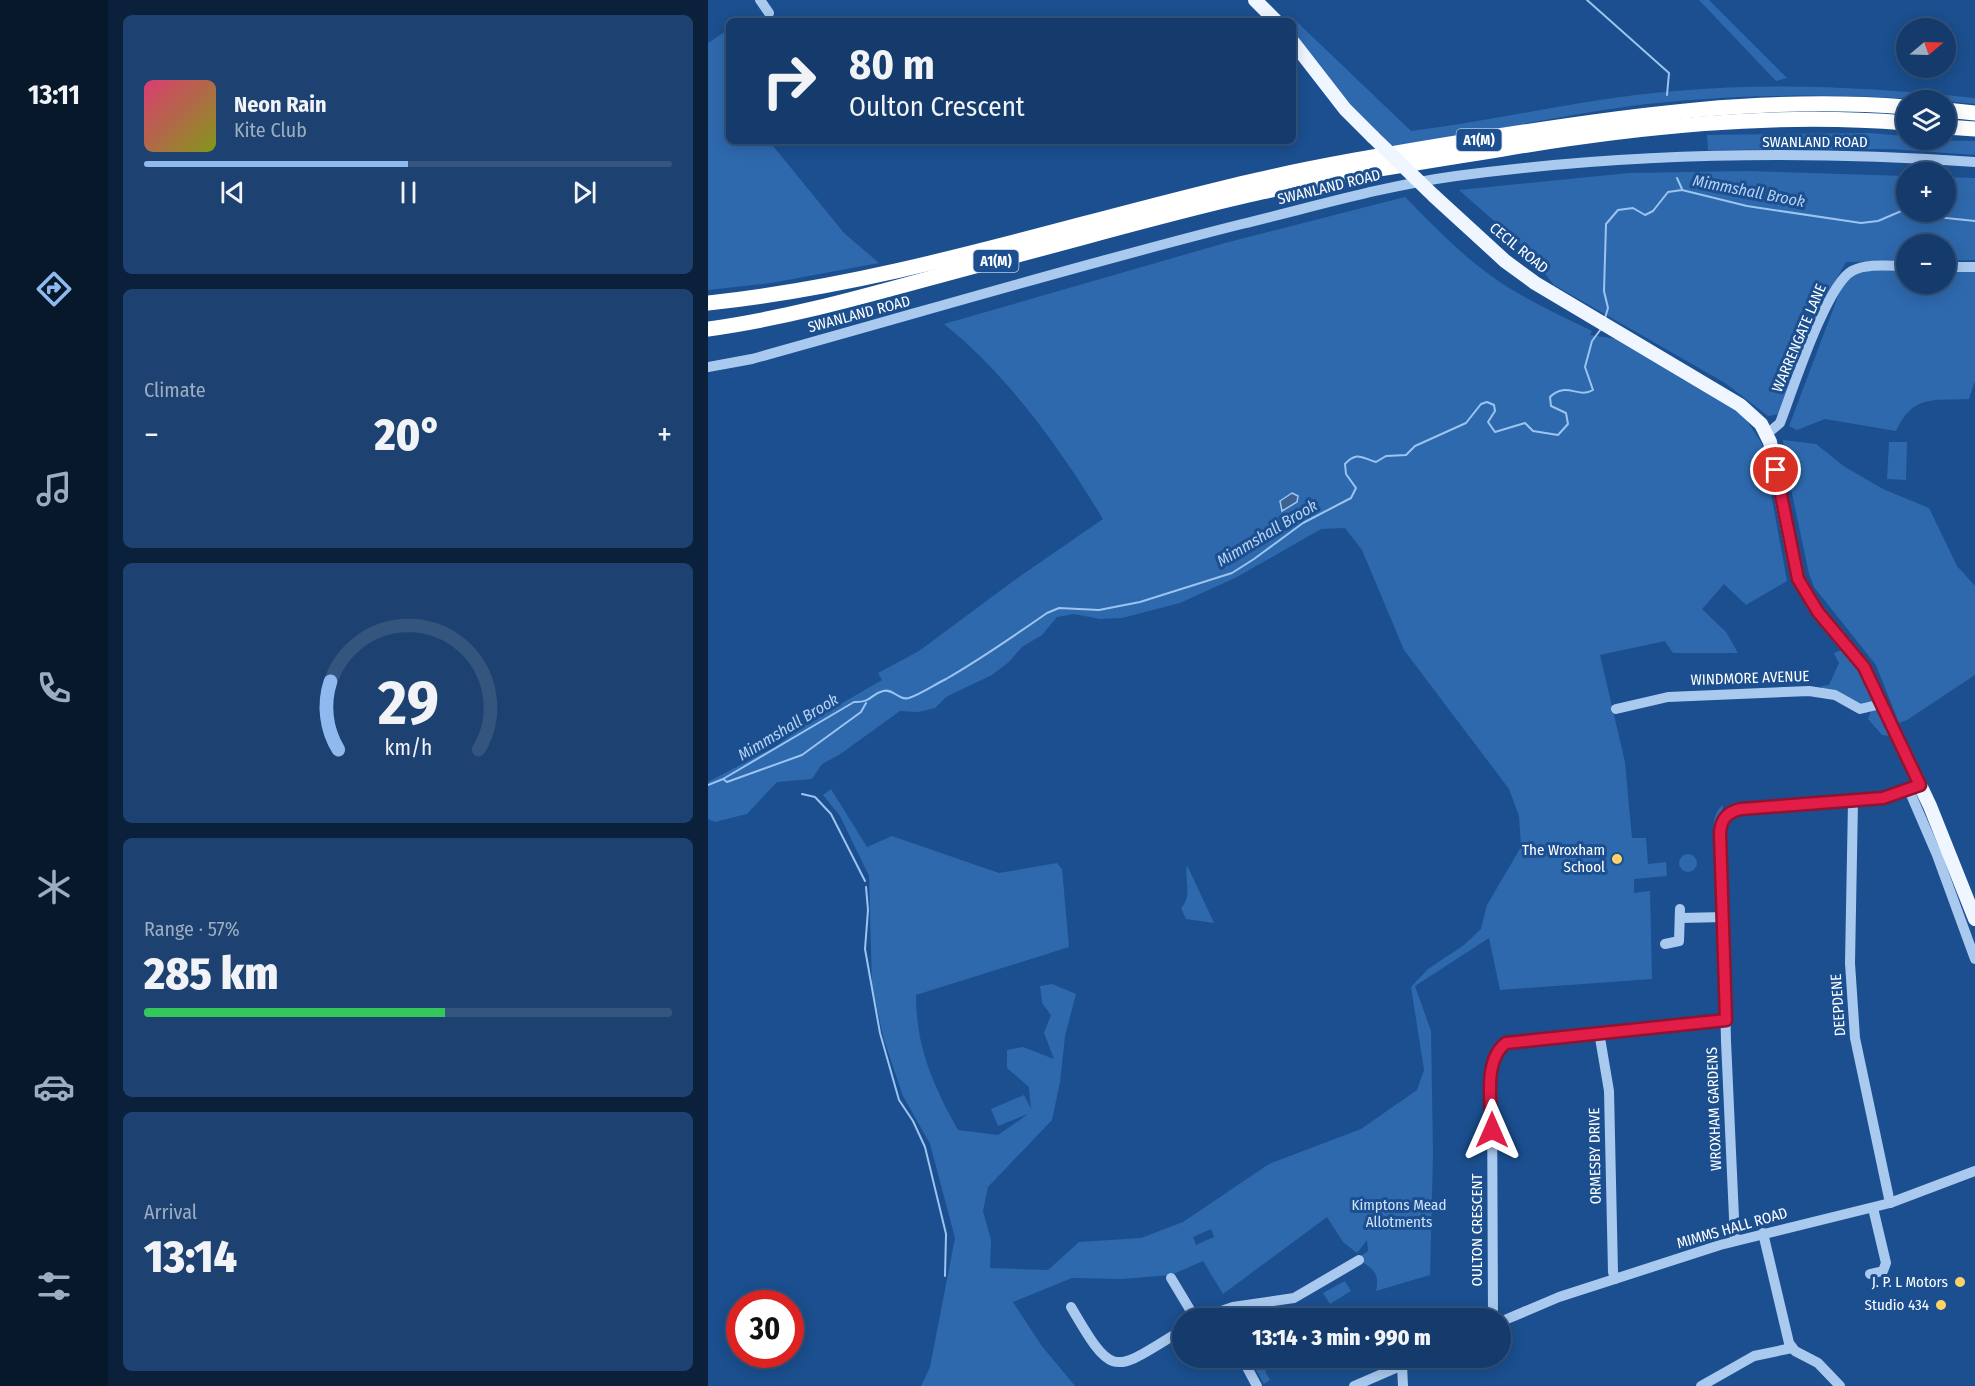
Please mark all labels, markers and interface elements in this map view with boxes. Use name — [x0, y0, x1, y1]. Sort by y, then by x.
north arrow — [1896, 18, 1956, 78]
map controls — [1896, 18, 1956, 294]
text: 80 m — [849, 40, 935, 90]
icon: right — [750, 42, 828, 120]
text: 13:11 — [28, 79, 80, 111]
button: layers — [1896, 90, 1956, 150]
text: Neon Rain — [234, 91, 327, 118]
text: Oulton Crescent — [849, 91, 1025, 123]
text: Kite Club — [234, 118, 307, 142]
road number: A1(M) — [1456, 129, 1502, 151]
street label: SWANLAND ROAD — [1762, 133, 1868, 151]
button: + — [1896, 162, 1956, 222]
street label: SWANLAND ROAD — [1276, 166, 1382, 208]
water label: Mimmshall Brook — [1691, 171, 1807, 211]
icon: previous — [216, 176, 249, 209]
icon: pause — [392, 176, 425, 209]
icon: next — [568, 176, 601, 209]
street label: CECIL ROAD — [1486, 219, 1552, 277]
button: − — [1896, 234, 1956, 294]
road number: A1(M) — [974, 250, 1018, 272]
icon: directions — [33, 268, 75, 310]
street label: WARRENGATE LANE — [1768, 281, 1830, 395]
street label: SWANLAND ROAD — [806, 292, 912, 336]
text: Climate — [144, 378, 206, 402]
text: 20° — [374, 408, 441, 462]
text: − — [144, 415, 159, 455]
text: + — [657, 415, 672, 455]
pin — [1750, 444, 1801, 495]
icon: arrive — [1759, 453, 1792, 486]
icon: music — [33, 468, 75, 510]
water label: Mimmshall Brook — [1213, 496, 1321, 570]
text: 29 — [377, 666, 438, 741]
icon: phone — [33, 667, 75, 709]
street label: WINDMORE AVENUE — [1690, 667, 1810, 689]
water label: Mimmshall Brook — [734, 690, 842, 764]
text: km/h — [384, 735, 432, 761]
place label: The Wroxham School — [1522, 841, 1605, 876]
marker: The Wroxham School — [1610, 852, 1624, 866]
icon: climate — [33, 866, 75, 908]
text: Range · 57% — [144, 917, 240, 941]
text: 285 km — [144, 947, 279, 1001]
street label: DEEPDENE — [1827, 973, 1849, 1037]
street label: WROXHAM GARDENS — [1703, 1047, 1725, 1171]
icon: car — [33, 1066, 75, 1108]
position arrow — [1460, 1098, 1524, 1162]
street label: ORMESBY DRIVE — [1585, 1107, 1605, 1205]
street label: OULTON CRESCENT — [1468, 1173, 1486, 1286]
park label: Kimptons Mead Allotments — [1352, 1196, 1446, 1231]
text: Arrival — [144, 1200, 197, 1224]
street label: MIMMS HALL ROAD — [1675, 1204, 1789, 1252]
text: 13:14 — [144, 1230, 237, 1284]
icon: filters — [33, 1265, 75, 1307]
place label: J. P. L Motors — [1872, 1273, 1948, 1291]
marker: J. P. L Motors — [1953, 1275, 1967, 1289]
speed limit sign: 30 — [726, 1290, 804, 1368]
place label: Studio 434 — [1865, 1296, 1929, 1314]
marker: Studio 434 — [1934, 1298, 1948, 1312]
text: 13:14 · 3 min · 990 m — [1252, 1324, 1431, 1351]

